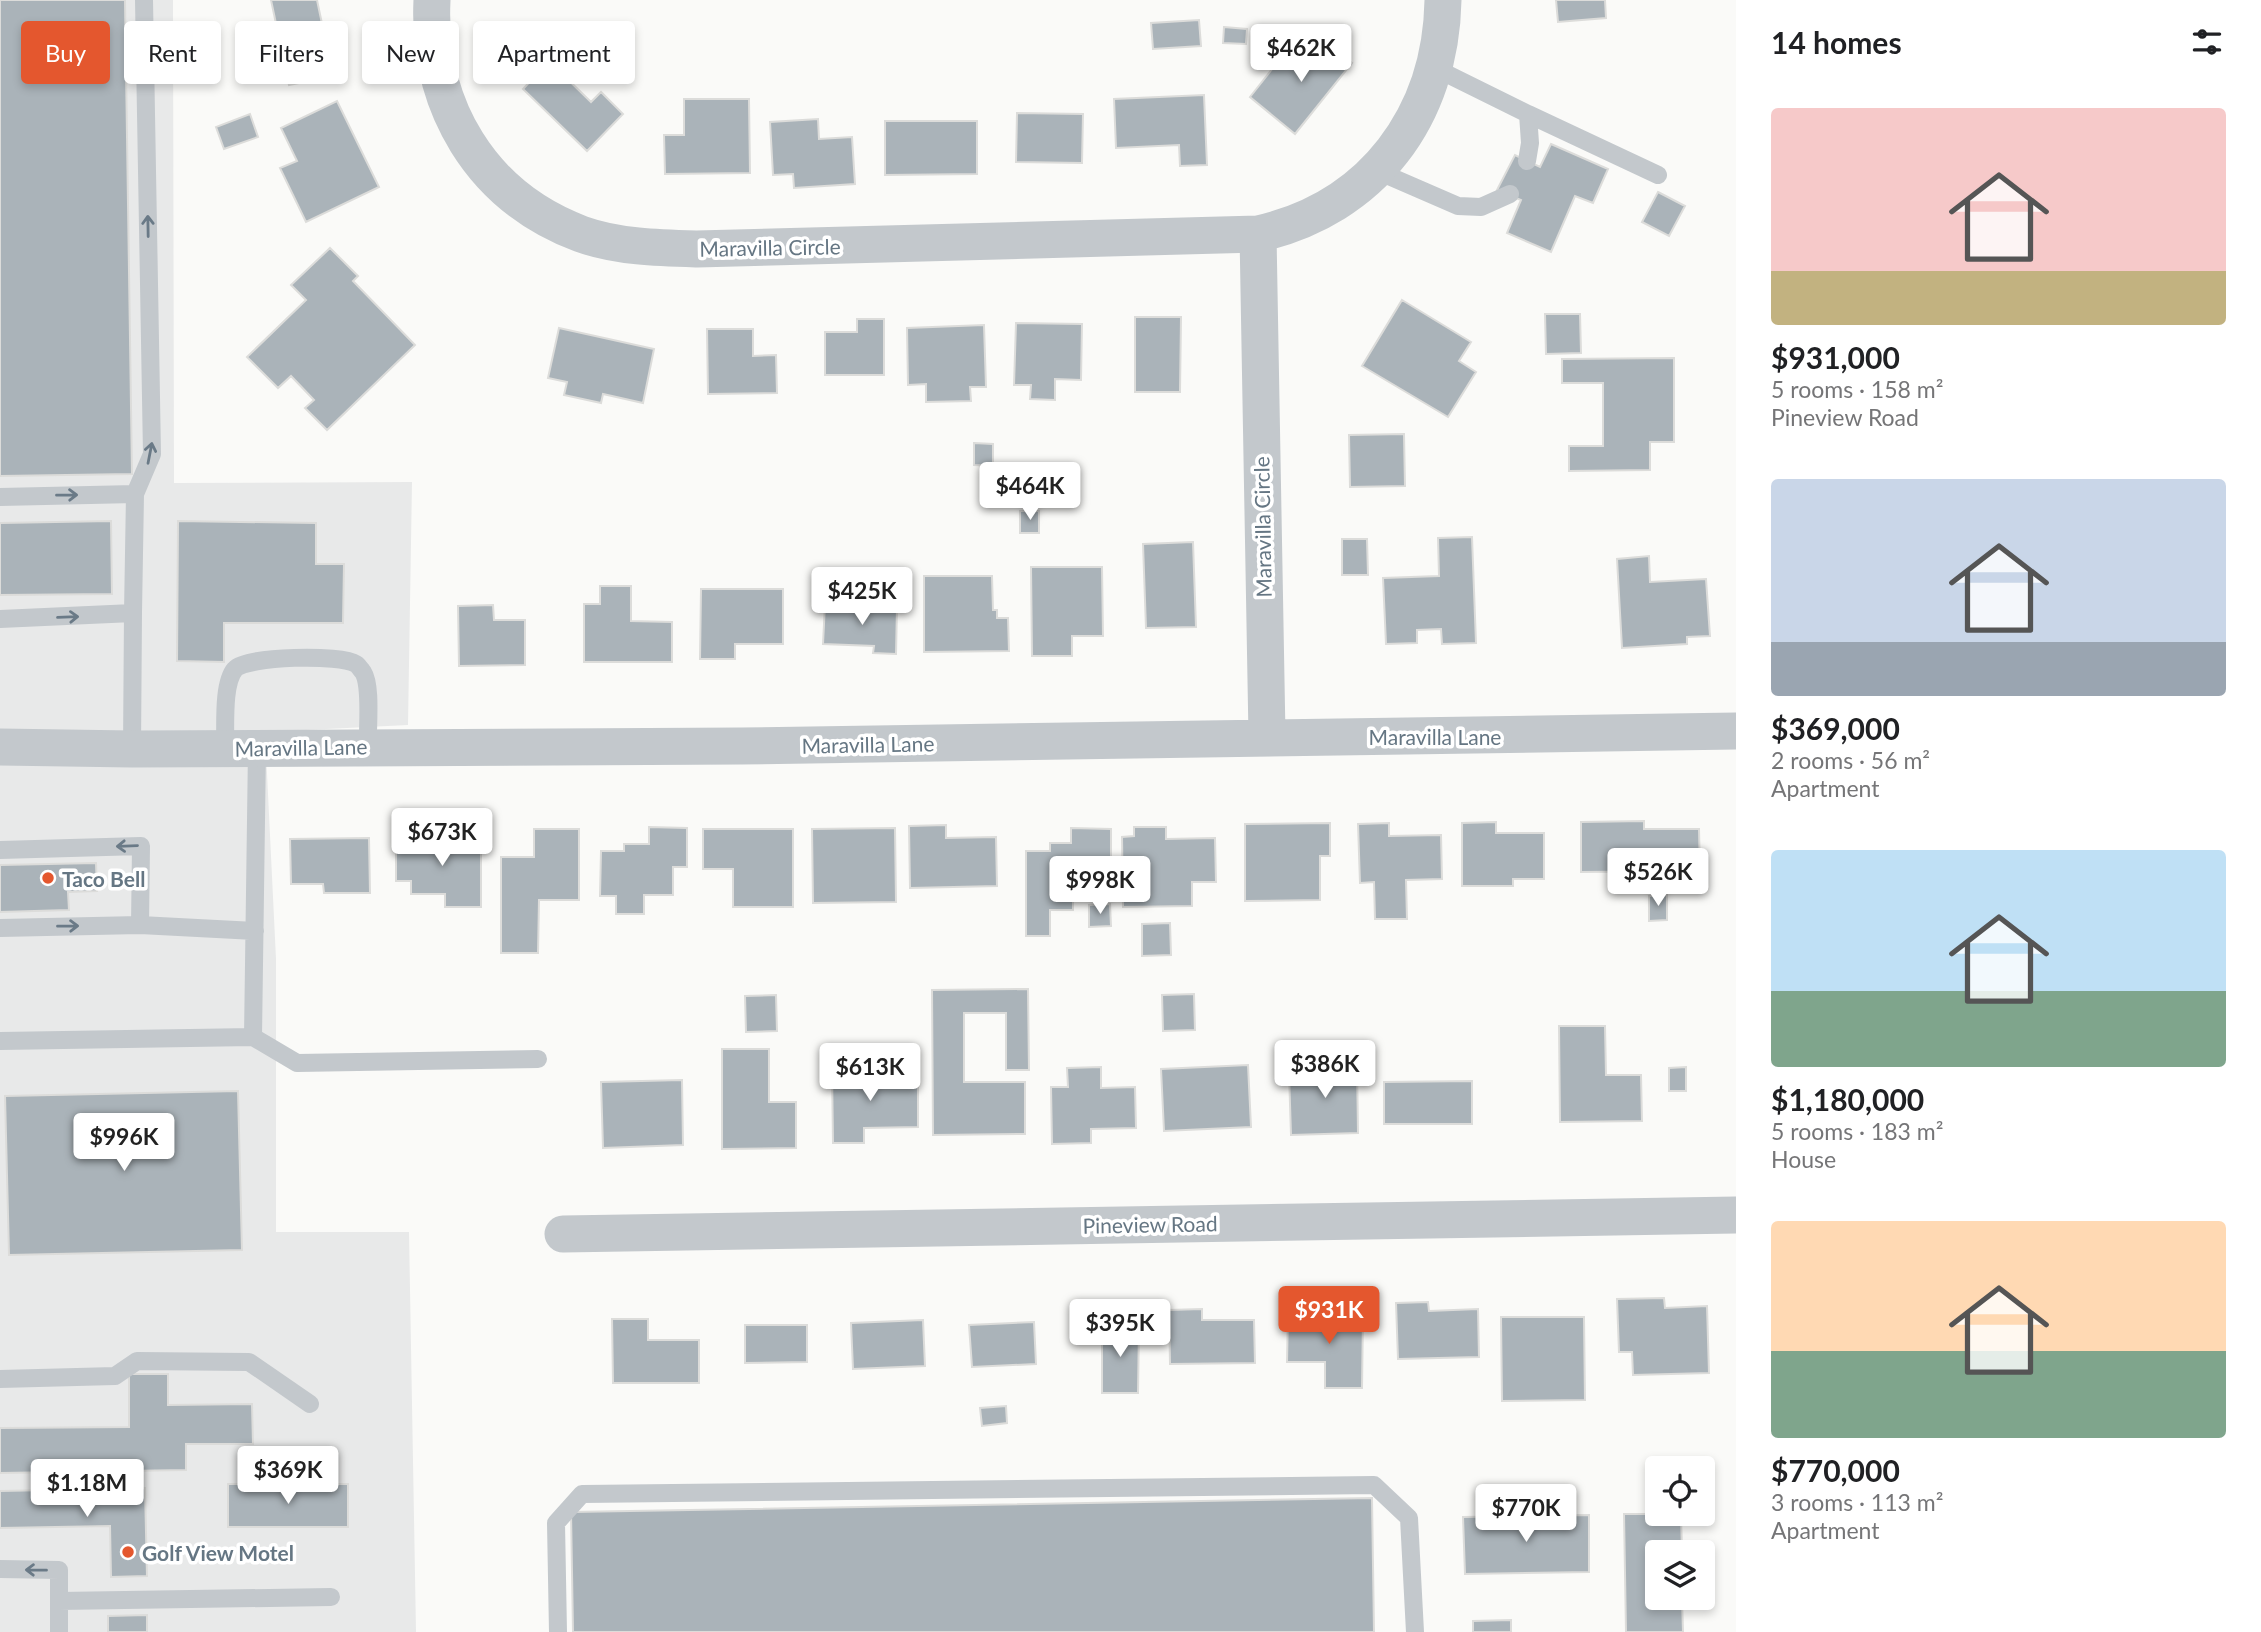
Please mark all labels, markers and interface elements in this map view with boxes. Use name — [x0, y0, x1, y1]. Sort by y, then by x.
chip: Buy — [21, 21, 110, 84]
chip: Rent — [124, 21, 221, 84]
chip: Filters — [235, 21, 348, 84]
chip: New — [362, 21, 459, 84]
chip: Apartment — [473, 21, 635, 84]
icon: filters — [2188, 23, 2226, 61]
pin: $462K — [1252, 24, 1350, 84]
text: 14 homes — [1771, 24, 1902, 60]
text: $462K — [1266, 33, 1336, 61]
icon: home — [1936, 154, 2062, 280]
one-way arrow — [141, 215, 155, 238]
street label: Maravilla Circle — [699, 233, 841, 261]
text: $931,000 — [1771, 339, 1900, 375]
text: 5 rooms · 158 m² — [1771, 375, 1943, 403]
text: Pineview Road — [1771, 403, 1919, 431]
one-way arrow — [143, 442, 157, 465]
street label: Maravilla Circle — [1248, 456, 1276, 598]
pin: $464K — [981, 462, 1079, 522]
text: $464K — [995, 471, 1065, 499]
one-way arrow — [56, 489, 79, 502]
icon: home — [1936, 525, 2062, 651]
pin: $425K — [813, 568, 911, 627]
text: $425K — [827, 576, 897, 604]
one-way arrow — [56, 610, 79, 623]
text: $369,000 — [1771, 710, 1900, 746]
street label: Maravilla Lane — [1369, 724, 1501, 749]
street label: Maravilla Lane — [801, 730, 935, 758]
street label: Maravilla Lane — [234, 733, 368, 761]
text: 2 rooms · 56 m² — [1771, 746, 1930, 774]
text: Apartment — [1771, 774, 1879, 802]
pin: $673K — [393, 808, 491, 868]
text: $673K — [407, 817, 477, 845]
one-way arrow — [116, 840, 139, 853]
pin: $526K — [1609, 848, 1707, 908]
pin: $998K — [1051, 856, 1149, 916]
text: $526K — [1623, 857, 1693, 885]
text: $998K — [1065, 865, 1135, 893]
place label: Taco Bell — [62, 866, 145, 891]
marker: Taco Bell — [40, 870, 56, 886]
icon: home — [1936, 896, 2062, 1022]
one-way arrow — [56, 920, 79, 933]
pin: $386K — [1276, 1040, 1374, 1100]
pin: $613K — [821, 1044, 919, 1103]
text: $386K — [1290, 1049, 1360, 1077]
text: $613K — [835, 1052, 905, 1080]
text: $1,180,000 — [1771, 1081, 1924, 1117]
pin: $996K — [75, 1114, 173, 1173]
text: 5 rooms · 183 m² — [1771, 1117, 1943, 1145]
text: $996K — [89, 1122, 159, 1150]
text: House — [1771, 1145, 1836, 1173]
street label: Pineview Road — [1082, 1210, 1218, 1238]
icon: home — [1936, 1267, 2062, 1393]
pin: $931K — [1280, 1286, 1378, 1346]
text: $931K — [1294, 1295, 1364, 1323]
pin: $395K — [1071, 1300, 1169, 1359]
text: $395K — [1085, 1308, 1155, 1336]
pin: $369K — [239, 1446, 337, 1506]
text: $770,000 — [1771, 1452, 1900, 1488]
text: $369K — [253, 1455, 323, 1483]
map controls — [1645, 1456, 1715, 1610]
button: locate — [1645, 1456, 1715, 1526]
pin: $1.18M — [30, 1460, 144, 1519]
text: $1.18M — [47, 1468, 127, 1496]
pin: $770K — [1477, 1484, 1575, 1544]
text: 3 rooms · 113 m² — [1771, 1488, 1943, 1516]
text: $770K — [1491, 1493, 1561, 1521]
text: Apartment — [1771, 1516, 1879, 1544]
place label: Golf View Motel — [142, 1540, 294, 1565]
button: layers — [1645, 1540, 1715, 1610]
marker: Golf View Motel — [120, 1544, 136, 1560]
one-way arrow — [25, 1563, 48, 1577]

